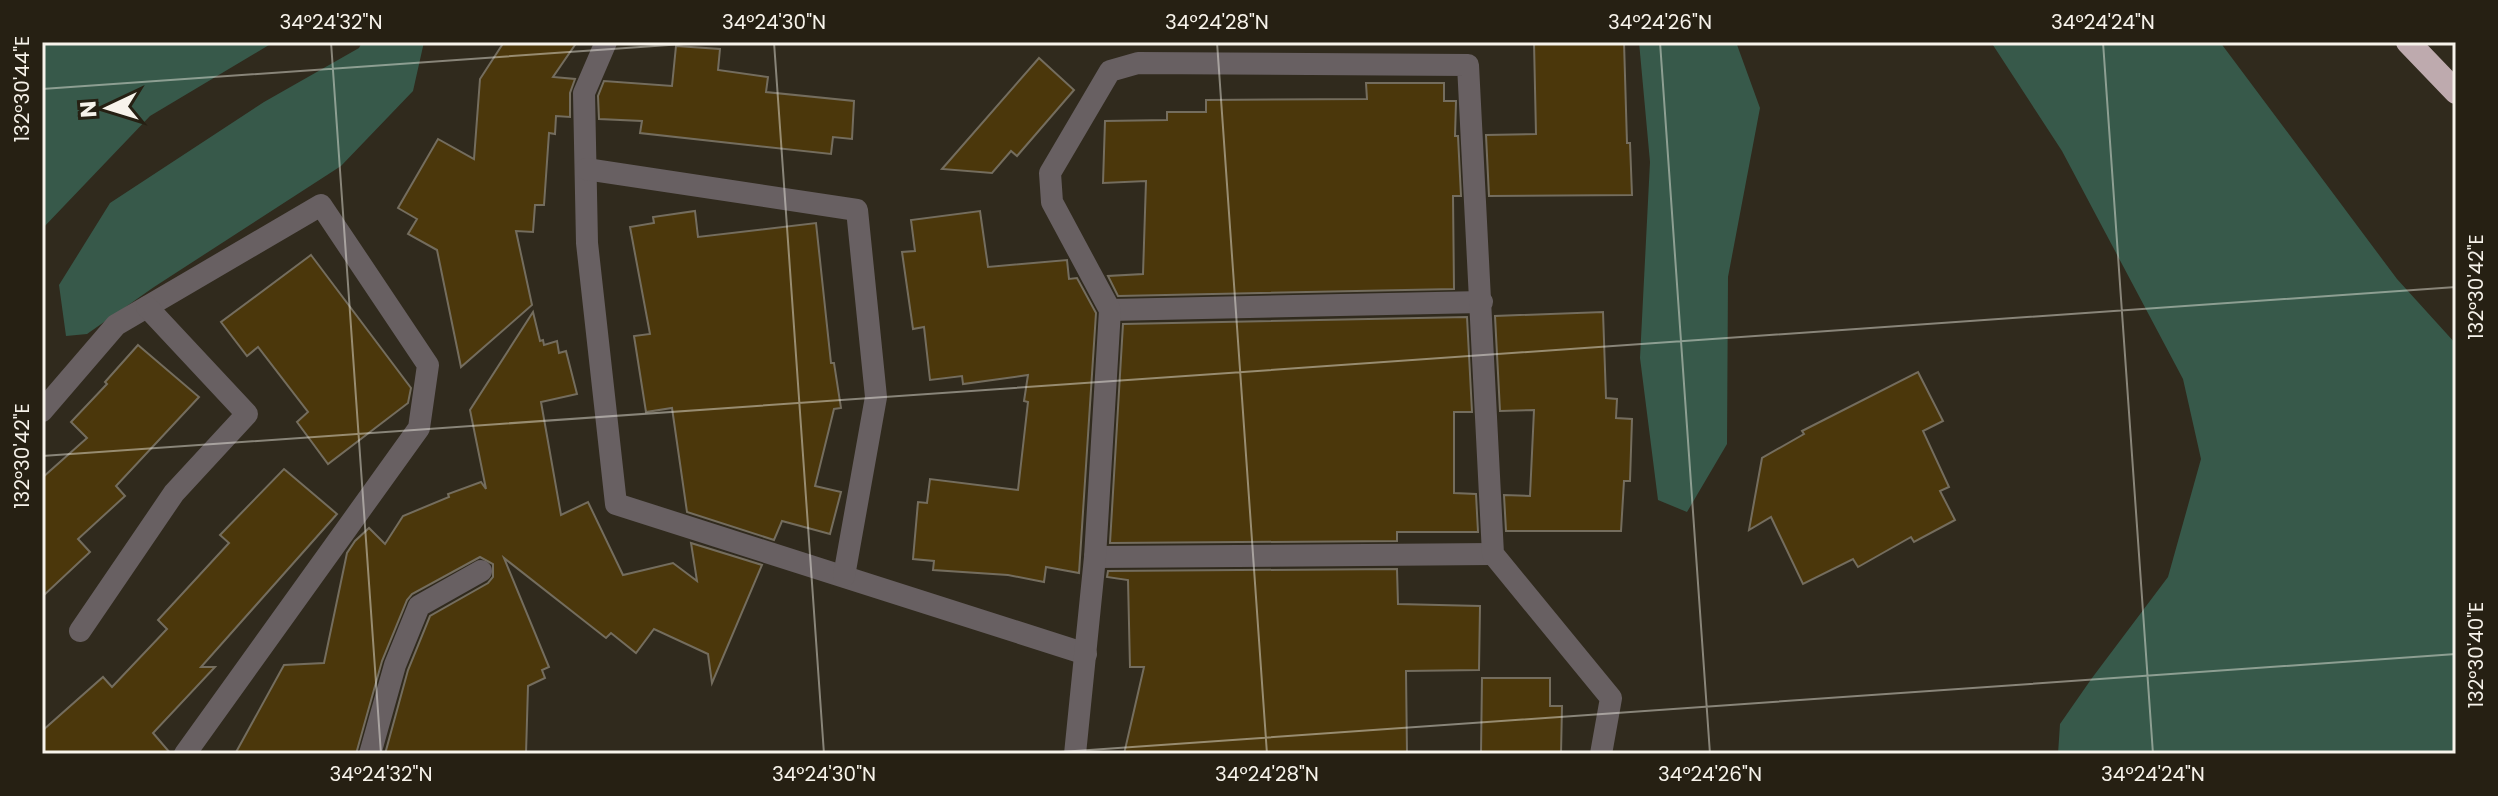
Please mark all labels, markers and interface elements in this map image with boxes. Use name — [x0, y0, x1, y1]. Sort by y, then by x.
text: 34°24'32"N — [280, 8, 383, 36]
text: 34°24'30"N — [722, 8, 826, 36]
text: 34°24'28"N — [1165, 8, 1269, 36]
text: 34°24'26"N — [1608, 8, 1712, 36]
text: 34°24'24"N — [2051, 8, 2155, 36]
text: 132°30'44"E — [8, 36, 36, 142]
north arrow — [68, 68, 148, 148]
text: N — [73, 100, 105, 119]
text: 132°30'42"E — [2462, 234, 2490, 340]
text: 132°30'42"E — [8, 403, 36, 509]
text: 132°30'40"E — [2462, 602, 2490, 708]
text: 34°24'32"N — [330, 760, 433, 788]
text: 34°24'30"N — [772, 760, 876, 788]
text: 34°24'28"N — [1215, 760, 1319, 788]
text: 34°24'26"N — [1658, 760, 1762, 788]
text: 34°24'24"N — [2101, 760, 2205, 788]

